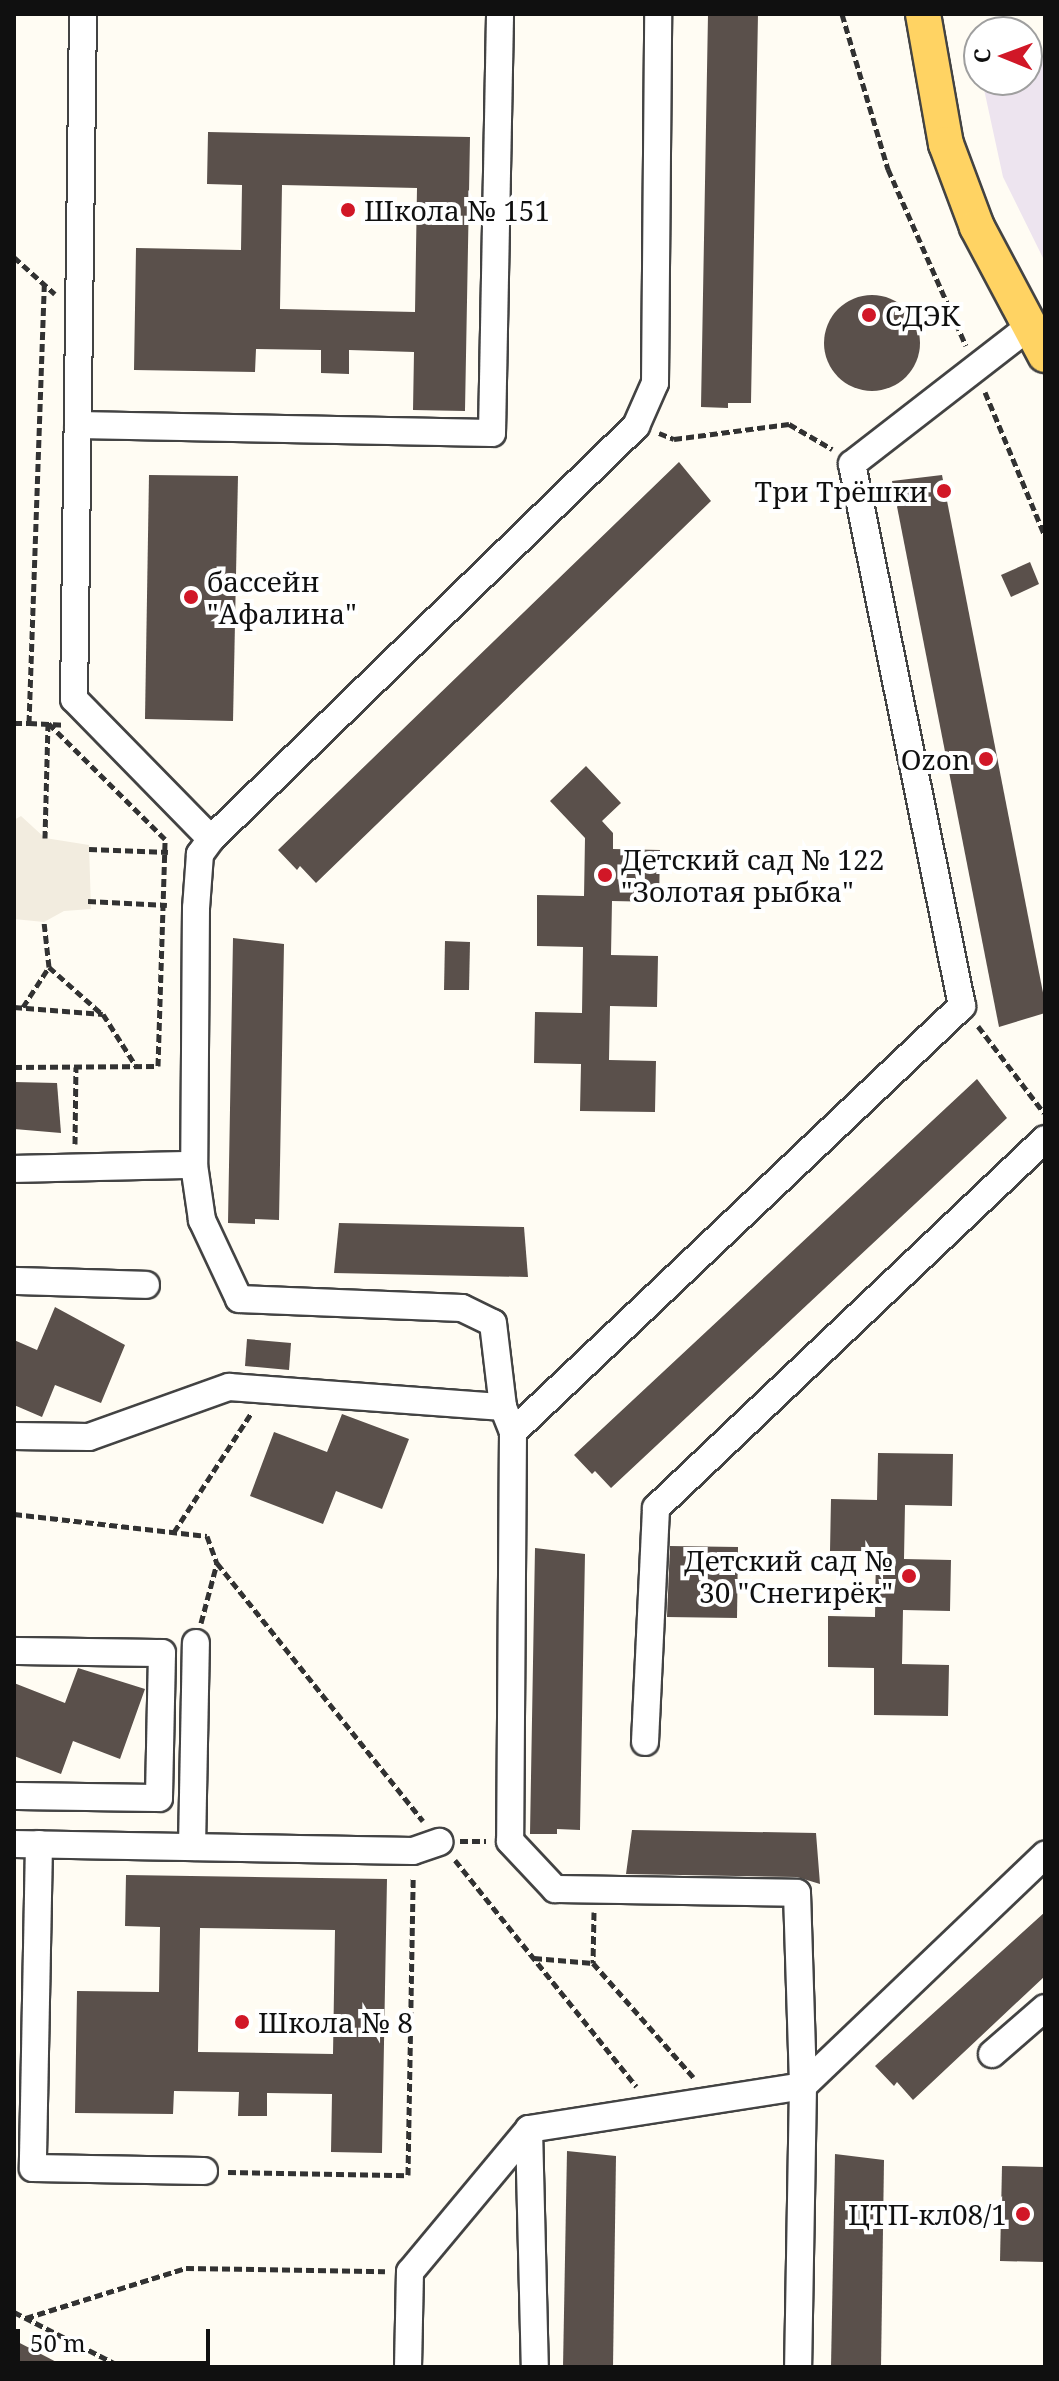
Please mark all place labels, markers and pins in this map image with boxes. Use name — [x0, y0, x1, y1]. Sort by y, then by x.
place label: Школа № 151 — [364, 193, 550, 227]
marker: Школа № 151 — [339, 201, 357, 219]
place label: СДЭК — [885, 298, 960, 332]
marker: СДЭК — [860, 306, 878, 324]
place label: Три Трёшки — [754, 474, 928, 508]
marker: Три Трёшки — [935, 482, 953, 500]
place label: бассейн "Афалина" — [207, 564, 357, 630]
marker: бассейн "Афалина" — [182, 588, 200, 606]
place label: Ozon — [901, 742, 970, 776]
marker: Ozon — [977, 750, 995, 768]
place label: Детский сад № 122 "Золотая рыбка" — [621, 842, 884, 908]
marker: Детский сад № 122 "Золотая рыбка" — [596, 866, 614, 884]
place label: Детский сад № 30 "Снегирёк" — [684, 1543, 893, 1609]
marker: Детский сад № 30 "Снегирёк" — [900, 1567, 918, 1585]
place label: Школа № 8 — [258, 2005, 413, 2039]
marker: Школа № 8 — [233, 2013, 251, 2031]
place label: ЦТП-кл08/1 — [848, 2197, 1007, 2231]
marker: ЦТП-кл08/1 — [1014, 2205, 1032, 2223]

